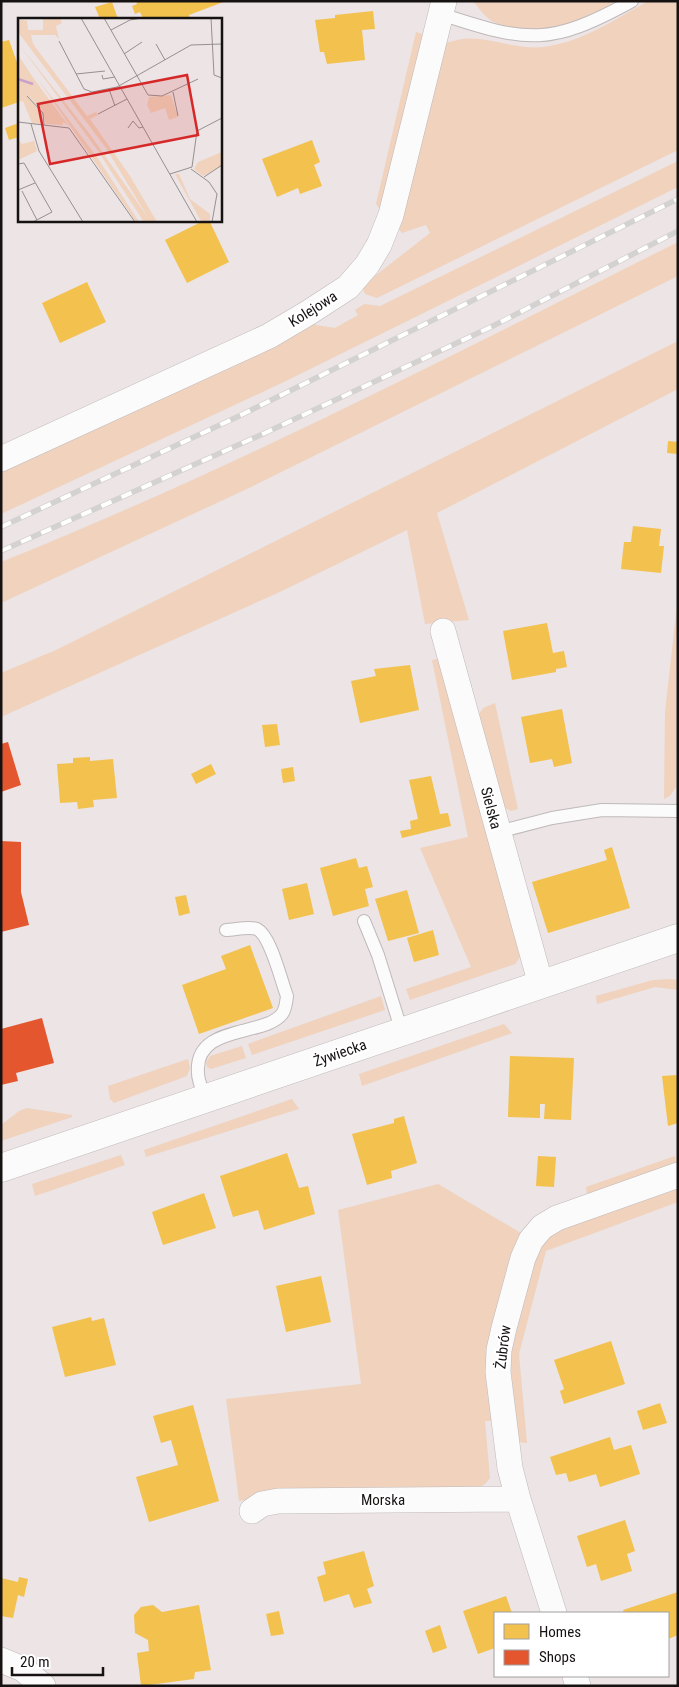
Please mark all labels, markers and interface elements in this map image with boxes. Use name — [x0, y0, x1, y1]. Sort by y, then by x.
inset map — [18, 18, 221, 221]
street label: Kolejowa — [285, 287, 341, 331]
street label: Sielska — [477, 785, 505, 831]
street label: Żywiecka — [311, 1036, 369, 1070]
street label: Żubrów — [491, 1324, 515, 1370]
street label: Morska — [361, 1491, 405, 1509]
legend — [494, 1612, 669, 1677]
text: Homes — [539, 1623, 581, 1641]
scale bar — [12, 1644, 104, 1676]
text: Shops — [539, 1648, 576, 1666]
text: 20 m — [20, 1653, 50, 1671]

